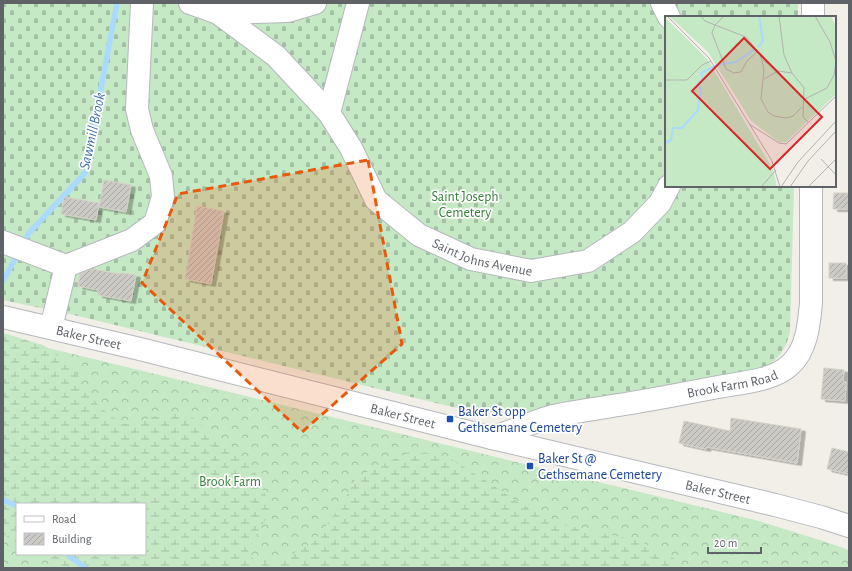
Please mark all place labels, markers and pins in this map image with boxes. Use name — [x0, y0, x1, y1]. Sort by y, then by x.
place label: Baker St opp Gethsemane Cemetery — [458, 405, 582, 435]
marker: Baker St opp Gethsemane Cemetery — [445, 414, 455, 424]
place label: Baker St @ Gethsemane Cemetery — [538, 452, 662, 482]
marker: Baker St @ Gethsemane Cemetery — [525, 461, 535, 471]

